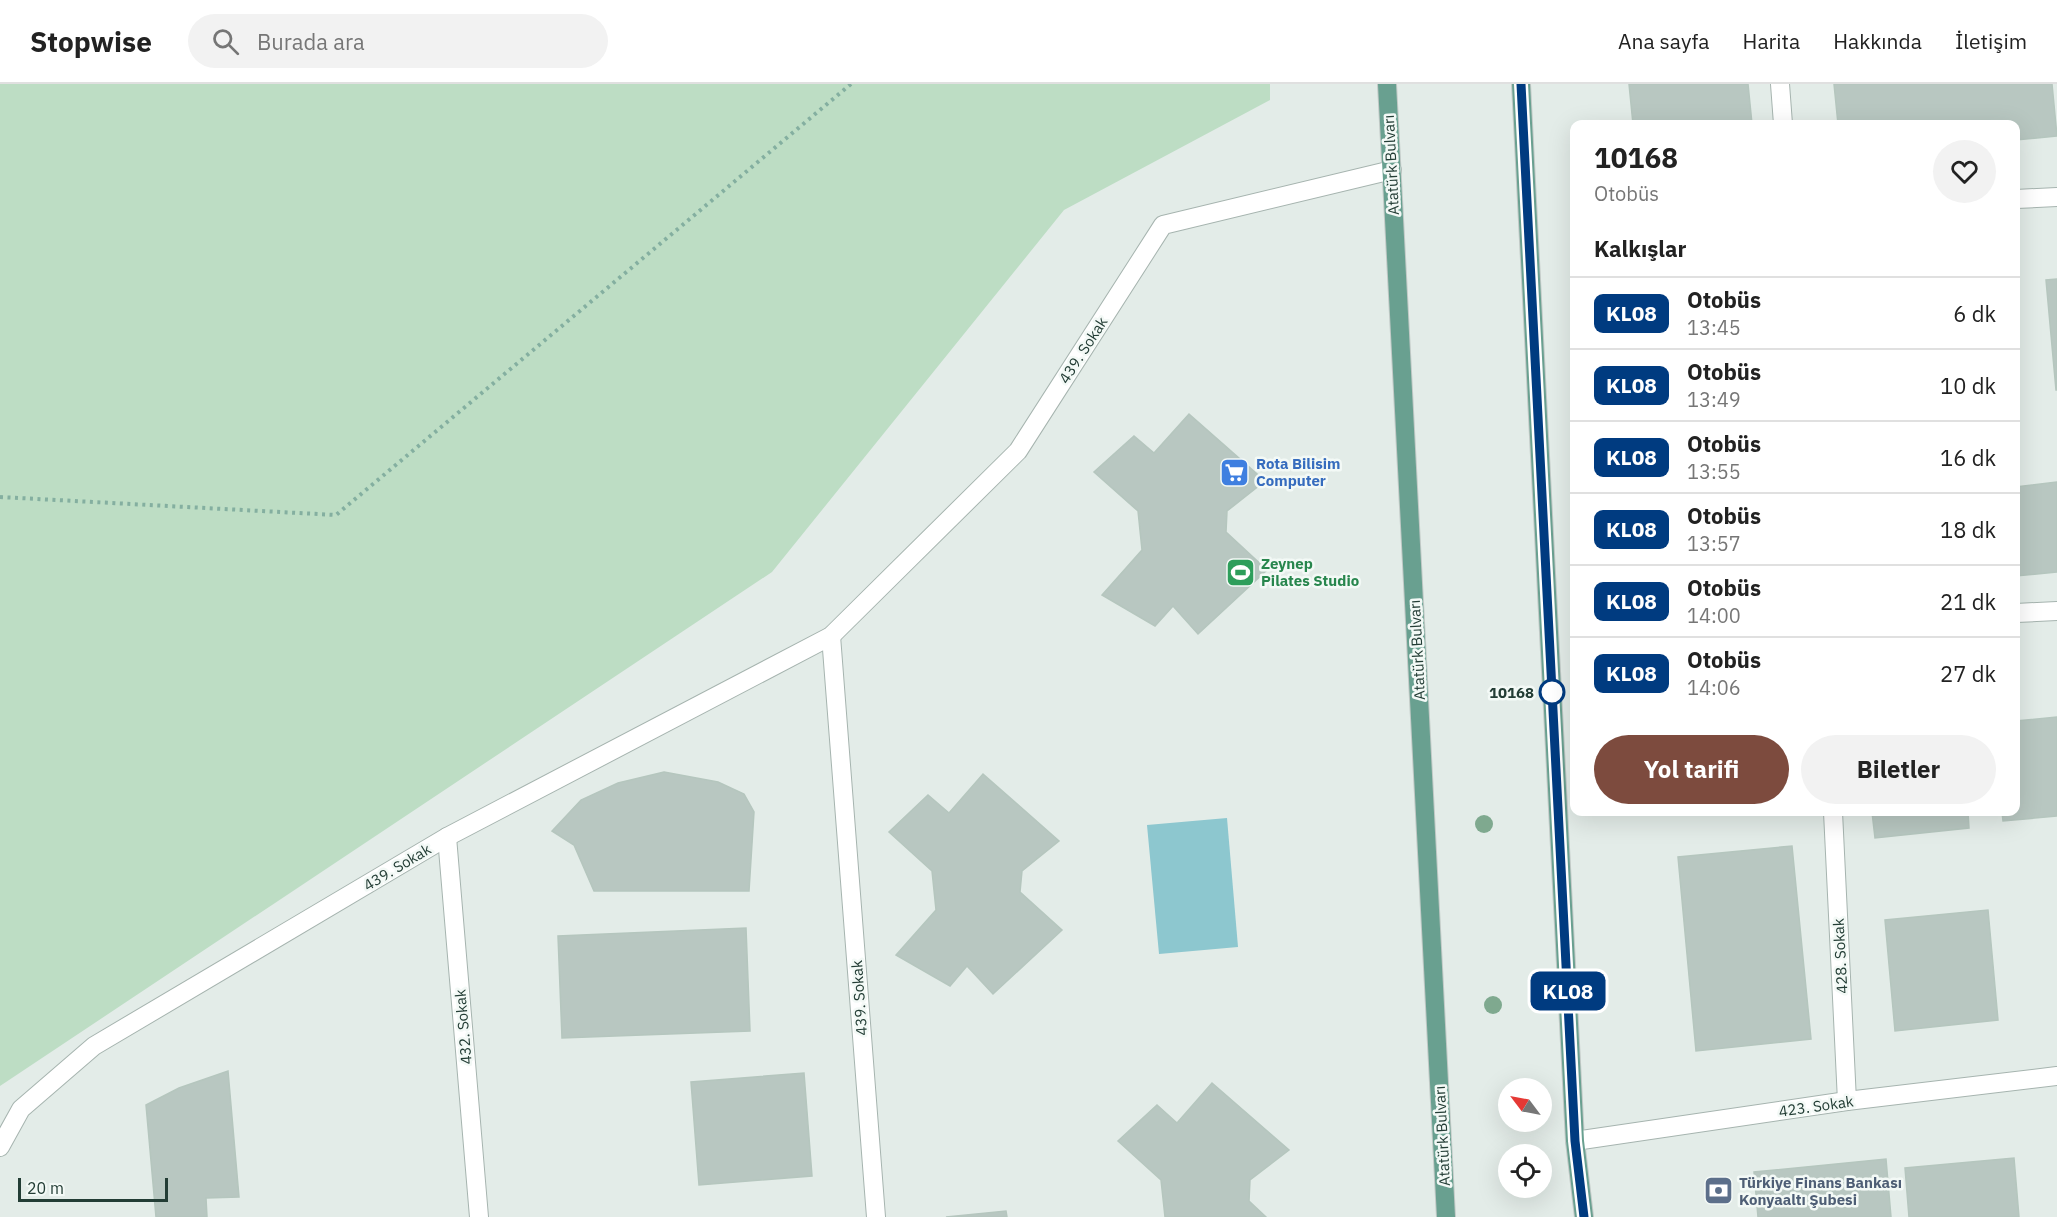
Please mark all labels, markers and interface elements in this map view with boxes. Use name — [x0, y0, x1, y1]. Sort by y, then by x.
search box — [188, 14, 608, 68]
text: Stopwise — [30, 23, 152, 60]
icon: search — [209, 25, 242, 58]
text: Burada ara — [257, 27, 365, 56]
text: Ana sayfa — [1618, 27, 1710, 55]
text: Harita — [1743, 27, 1800, 55]
text: Hakkında — [1833, 27, 1922, 55]
text: İletişim — [1955, 27, 2027, 55]
street label: Atatürk Bulvarı — [1379, 114, 1403, 216]
text: 10168 — [1594, 139, 1678, 176]
button: heart — [1933, 140, 1996, 203]
text: Otobüs — [1594, 180, 1659, 207]
text: Kalkışlar — [1594, 234, 1686, 263]
text: Otobüs — [1687, 285, 1761, 314]
text: KL08 — [1606, 299, 1657, 327]
text: 6 dk — [1953, 299, 1996, 328]
street label: 439. Sokak — [1054, 313, 1112, 387]
text: 13:45 — [1687, 314, 1741, 341]
text: Otobüs — [1687, 357, 1761, 386]
text: KL08 — [1606, 371, 1657, 399]
text: 10 dk — [1940, 371, 1996, 400]
text: 13:49 — [1687, 386, 1741, 413]
text: Otobüs — [1687, 429, 1761, 458]
text: KL08 — [1606, 443, 1657, 471]
text: 16 dk — [1940, 443, 1996, 472]
place label: Rota Bilisim Computer — [1256, 454, 1340, 490]
supermarket icon: Rota Bilisim Computer — [1219, 456, 1251, 488]
text: 13:55 — [1687, 458, 1741, 485]
text: Otobüs — [1687, 501, 1761, 530]
text: KL08 — [1606, 515, 1657, 543]
text: 18 dk — [1940, 515, 1996, 544]
text: 13:57 — [1687, 530, 1741, 557]
place label: Zeynep Pilates Studio — [1261, 554, 1359, 590]
sports icon: Zeynep Pilates Studio — [1224, 556, 1256, 588]
text: Otobüs — [1687, 573, 1761, 602]
text: KL08 — [1606, 587, 1657, 615]
text: 21 dk — [1940, 587, 1996, 616]
street label: Atatürk Bulvarı — [1405, 599, 1429, 701]
text: 14:00 — [1687, 602, 1741, 629]
text: Otobüs — [1687, 645, 1761, 674]
text: KL08 — [1606, 659, 1657, 687]
text: 27 dk — [1940, 659, 1996, 688]
text: 14:06 — [1687, 674, 1741, 701]
marker: 10168 — [1539, 679, 1565, 705]
place label: 10168 — [1489, 683, 1534, 702]
button: Yol tarifi — [1594, 735, 1789, 804]
button: Biletler — [1801, 735, 1996, 804]
street label: 439. Sokak — [360, 839, 434, 895]
street label: 428. Sokak — [1829, 918, 1851, 994]
street label: 439. Sokak — [847, 960, 871, 1036]
line badge: KL08 — [1526, 972, 1610, 1010]
text: KL08 — [1543, 977, 1593, 1005]
street label: 432. Sokak — [450, 988, 476, 1065]
north arrow — [1498, 1078, 1552, 1132]
map controls — [1498, 1078, 1552, 1198]
street label: Atatürk Bulvarı — [1430, 1085, 1454, 1187]
street label: 423. Sokak — [1777, 1091, 1855, 1121]
button: locate — [1498, 1144, 1552, 1198]
place label: Türkiye Finans Bankası Konyaaltı Şubesi — [1739, 1173, 1902, 1209]
scale bar — [18, 1175, 168, 1202]
bank icon: Türkiye Finans Bankası Konyaaltı Şubesi — [1702, 1175, 1734, 1207]
text: 20 m — [27, 1178, 64, 1198]

